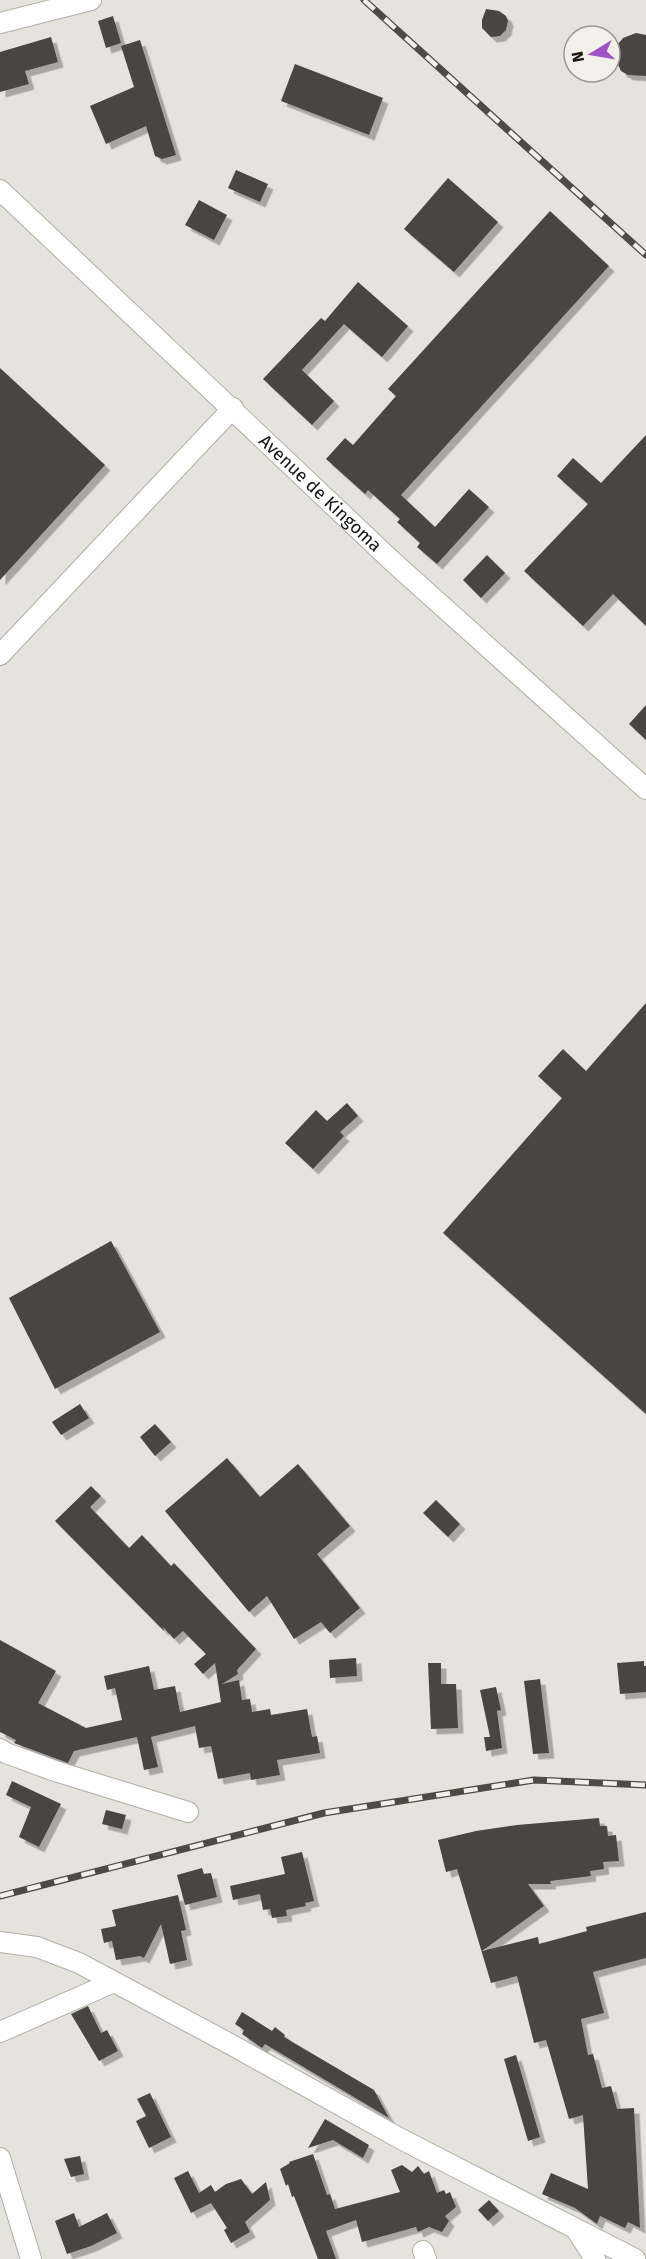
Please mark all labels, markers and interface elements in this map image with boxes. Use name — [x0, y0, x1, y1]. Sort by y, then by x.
north arrow — [562, 24, 622, 84]
text: N — [567, 50, 588, 64]
street label: Avenue de Kingoma — [254, 430, 386, 556]

